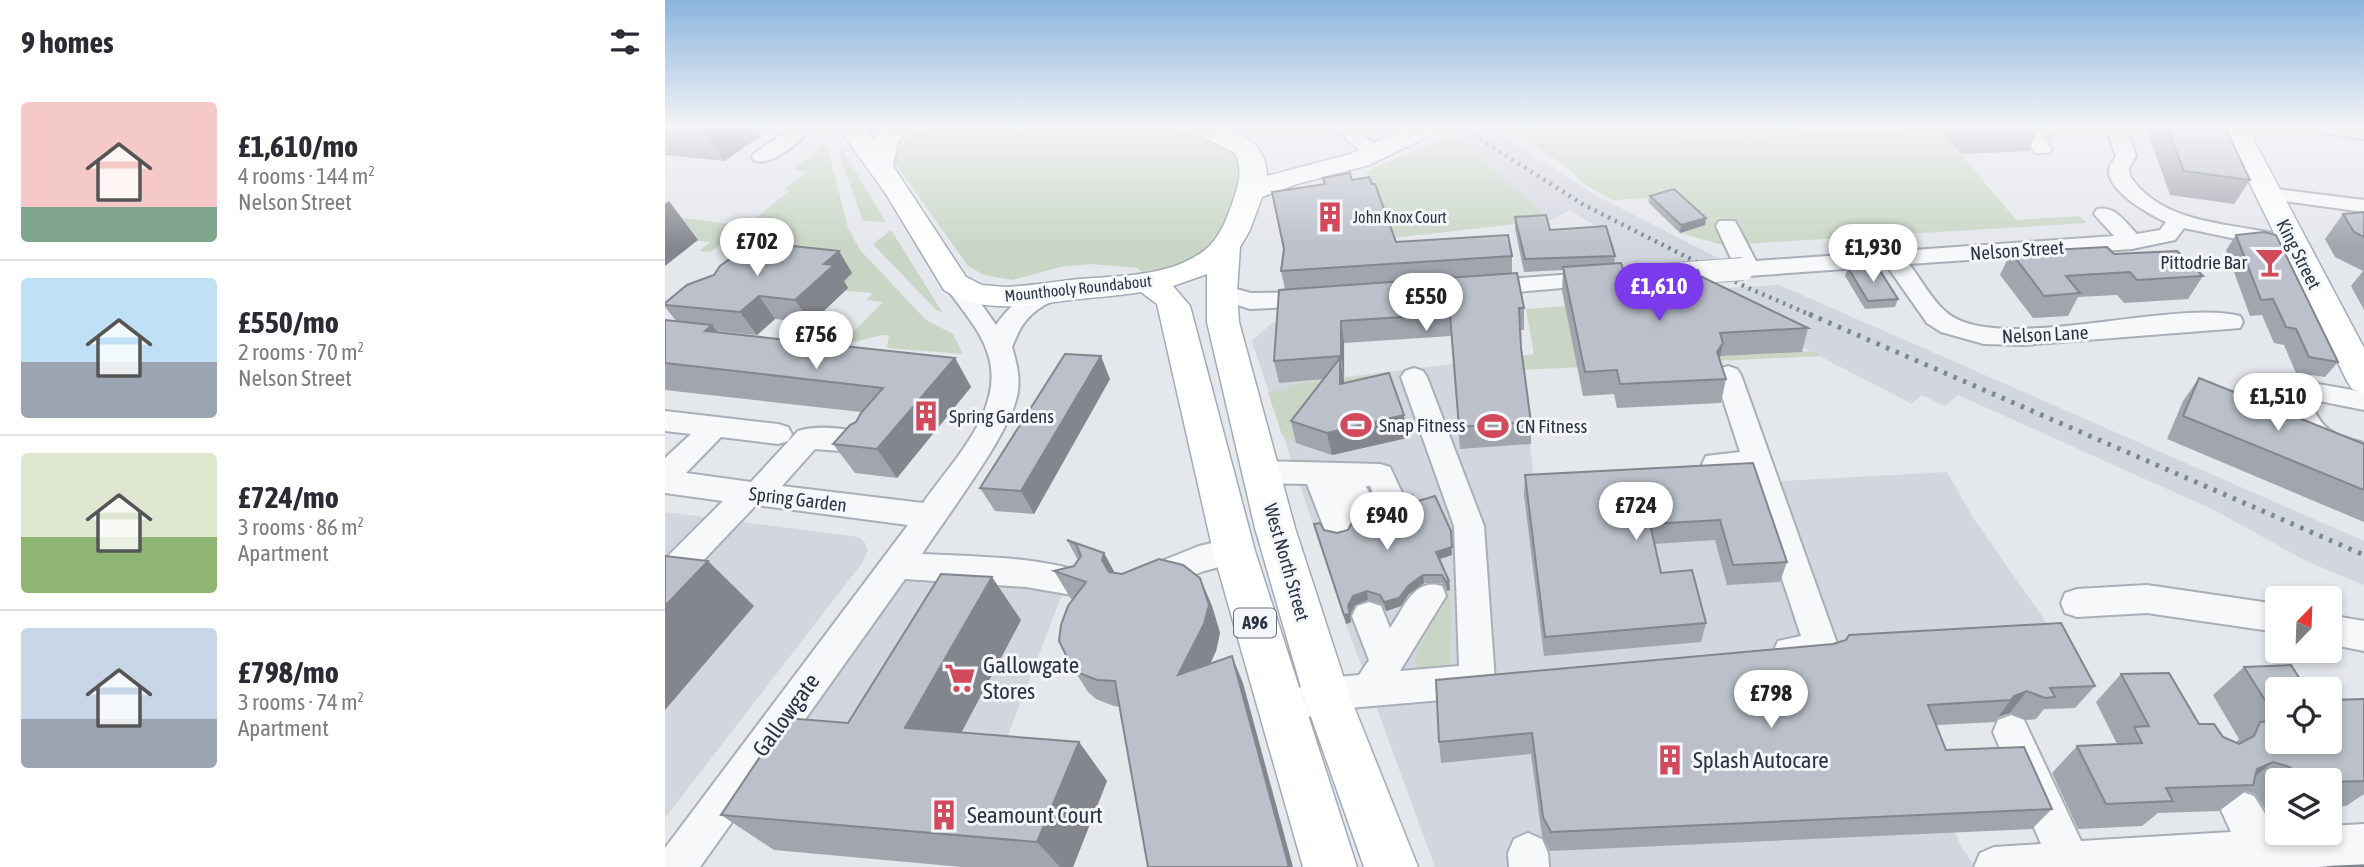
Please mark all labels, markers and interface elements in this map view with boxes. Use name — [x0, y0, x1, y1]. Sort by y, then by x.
icon: filters — [606, 23, 644, 61]
text: 9 homes — [21, 25, 114, 59]
text: £1,610/mo — [238, 129, 358, 163]
icon: home — [77, 130, 161, 214]
text: 4 rooms · 144 m² — [238, 163, 375, 189]
text: Nelson Street — [238, 189, 352, 215]
building icon: John Knox Court — [1313, 200, 1347, 234]
place label: John Knox Court — [1353, 208, 1447, 226]
street label: King Street — [2272, 215, 2326, 293]
pin: £702 — [716, 218, 798, 278]
pin: £1,930 — [1816, 224, 1930, 284]
text: £702 — [736, 228, 778, 254]
text: £1,930 — [1845, 234, 1902, 260]
street label: Nelson Street — [1969, 236, 2065, 264]
bar icon: Pittodrie Bar — [2253, 245, 2287, 279]
place label: Pittodrie Bar — [2160, 251, 2247, 273]
pin: £1,610 — [1602, 264, 1716, 323]
street label: Mounthooly Roundabout — [1004, 271, 1153, 306]
text: £1,610 — [1631, 273, 1688, 299]
pin: £550 — [1385, 274, 1467, 333]
text: £550 — [1405, 283, 1447, 309]
text: £550/mo — [238, 305, 339, 339]
icon: home — [77, 306, 161, 390]
pin: £756 — [775, 312, 857, 371]
text: £756 — [795, 321, 837, 347]
street label: Nelson Lane — [2001, 321, 2089, 347]
text: 2 rooms · 70 m² — [238, 339, 364, 365]
text: Nelson Street — [238, 365, 352, 391]
pin: £1,510 — [2221, 374, 2335, 433]
text: £1,510 — [2250, 383, 2307, 409]
building icon: Spring Gardens — [909, 399, 943, 433]
place label: Spring Gardens — [949, 405, 1054, 427]
sports icon: Snap Fitness — [1339, 408, 1373, 442]
sports icon: CN Fitness — [1476, 409, 1510, 443]
place label: Snap Fitness — [1379, 414, 1466, 436]
place label: CN Fitness — [1516, 415, 1587, 437]
text: £724/mo — [238, 480, 339, 514]
icon: home — [77, 481, 161, 565]
street label: Spring Garden — [748, 482, 848, 516]
pin: £724 — [1595, 482, 1677, 542]
pin: £940 — [1346, 492, 1428, 552]
text: £724 — [1615, 492, 1657, 518]
street label: West North Street — [1260, 501, 1314, 623]
text: £940 — [1366, 502, 1408, 528]
text: 3 rooms · 86 m² — [238, 514, 364, 540]
text: Apartment — [238, 540, 329, 566]
north arrow — [2265, 586, 2341, 663]
map controls — [2265, 586, 2342, 845]
road number: A96 — [1234, 608, 1276, 638]
place label: Gallowgate Stores — [983, 652, 1079, 704]
text: £798/mo — [238, 655, 339, 689]
icon: home — [77, 656, 161, 740]
supermarket icon: Gallowgate Stores — [943, 661, 977, 695]
street label: Gallowgate — [747, 668, 825, 762]
pin: £798 — [1730, 670, 1812, 730]
button: locate — [2265, 677, 2342, 754]
text: £798 — [1750, 680, 1792, 706]
text: 3 rooms · 74 m² — [238, 689, 364, 715]
text: Apartment — [238, 715, 329, 741]
building icon: Splash Autocare — [1653, 743, 1687, 777]
place label: Splash Autocare — [1693, 747, 1829, 773]
button: layers — [2265, 768, 2342, 845]
building icon: Seamount Court — [927, 798, 961, 832]
place label: Seamount Court — [967, 802, 1103, 828]

